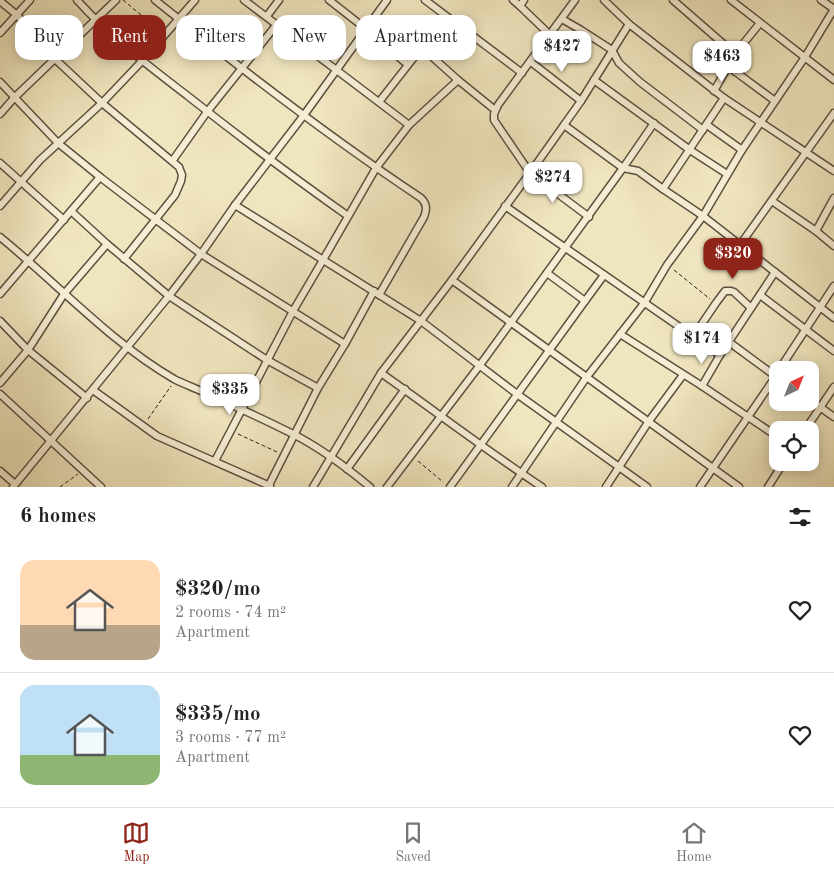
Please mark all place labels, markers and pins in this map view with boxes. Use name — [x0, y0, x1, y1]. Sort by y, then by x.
pin: $427 — [532, 30, 592, 73]
pin: $463 — [692, 41, 752, 83]
pin: $274 — [523, 162, 583, 204]
pin: $320 — [703, 238, 763, 280]
pin: $174 — [672, 322, 732, 365]
pin: $335 — [200, 374, 260, 416]

